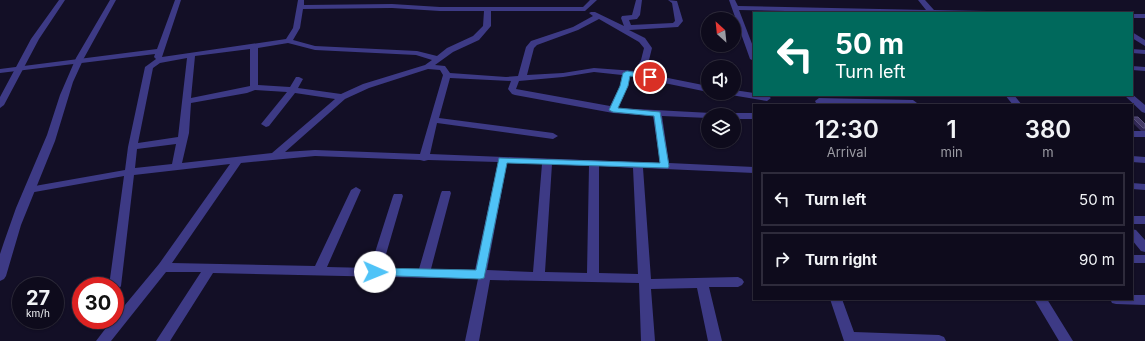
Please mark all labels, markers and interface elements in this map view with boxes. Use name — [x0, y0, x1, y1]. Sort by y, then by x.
north arrow — [701, 12, 741, 52]
map controls — [701, 12, 741, 148]
text: 50 m — [835, 27, 904, 61]
icon: left — [769, 28, 821, 80]
pin — [633, 60, 667, 94]
button: sound — [701, 60, 741, 100]
text: Turn left — [835, 61, 905, 82]
icon: arrive — [639, 66, 661, 88]
button: layers — [701, 108, 741, 148]
text: 12:30 — [815, 115, 879, 144]
text: 1 — [947, 115, 957, 144]
text: 380 — [1025, 115, 1071, 144]
text: Arrival — [827, 144, 867, 160]
text: min — [941, 144, 963, 160]
text: m — [1042, 144, 1054, 160]
icon: left — [771, 188, 793, 210]
text: Turn left — [805, 190, 866, 209]
text: 50 m — [1079, 190, 1115, 209]
icon: right — [771, 248, 793, 270]
text: Turn right — [805, 250, 877, 269]
text: 90 m — [1079, 250, 1115, 269]
position arrow — [354, 251, 396, 293]
speed limit sign: 30 — [72, 277, 124, 329]
text: 27 — [26, 286, 50, 310]
text: km/h — [26, 307, 50, 319]

